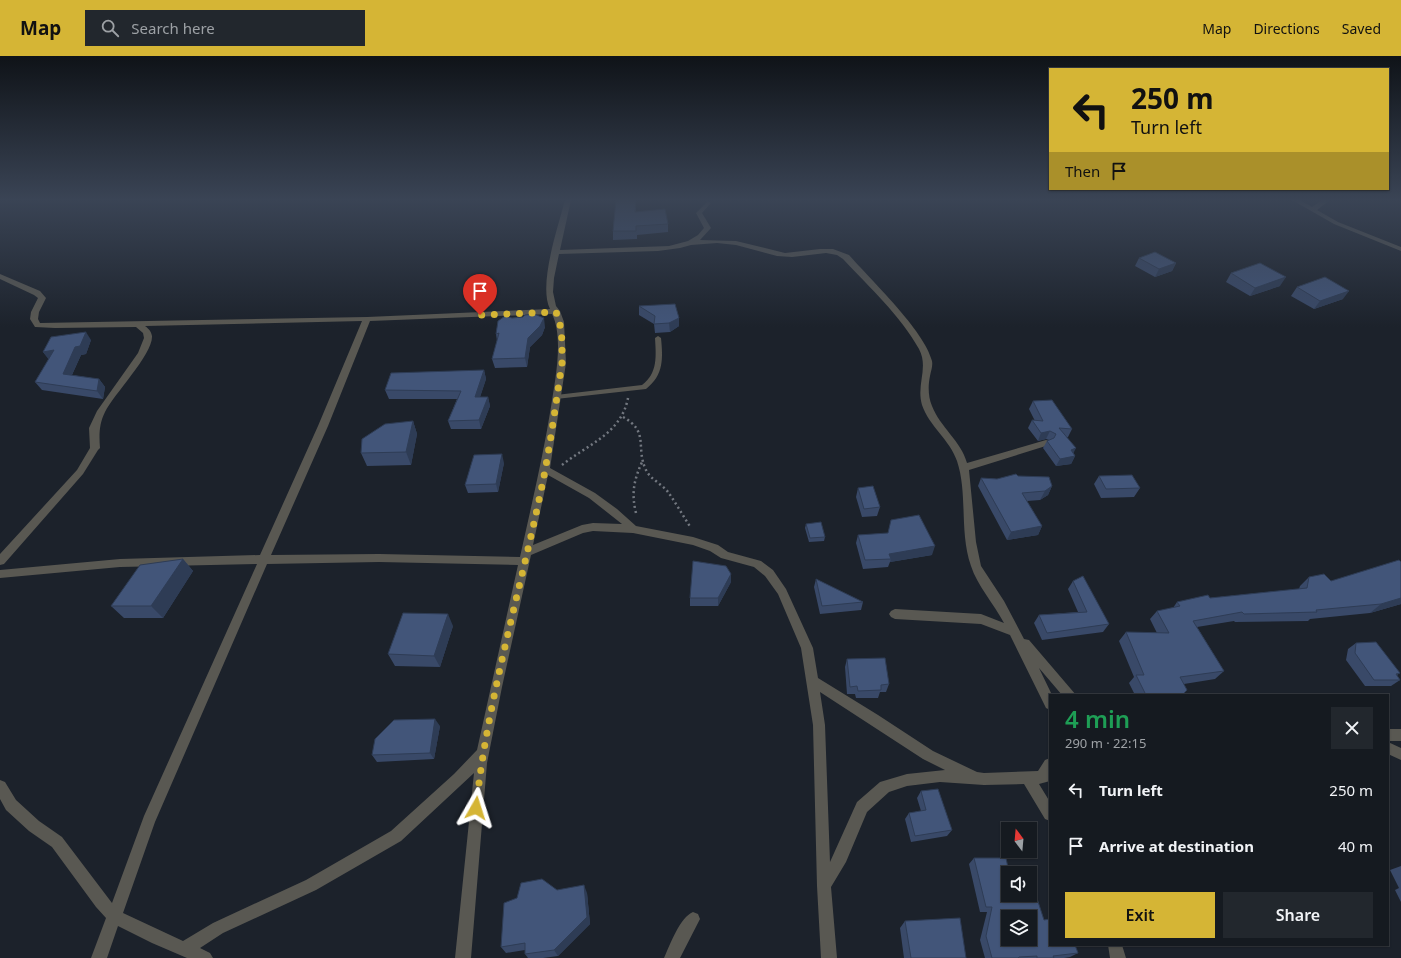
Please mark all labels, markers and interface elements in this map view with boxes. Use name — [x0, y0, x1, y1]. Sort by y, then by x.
search box — [85, 10, 365, 46]
text: Map — [20, 15, 61, 41]
icon: search — [99, 17, 121, 39]
text: Search here — [131, 18, 215, 38]
text: Map — [1202, 19, 1231, 38]
text: Directions — [1253, 19, 1320, 38]
text: Saved — [1342, 19, 1381, 38]
text: 250 m — [1131, 79, 1214, 117]
icon: left — [1065, 84, 1117, 136]
text: Turn left — [1131, 115, 1202, 139]
icon: arrive — [1108, 160, 1130, 182]
text: Then — [1065, 161, 1100, 181]
pin — [463, 274, 497, 315]
icon: arrive — [469, 280, 491, 302]
text: 4 min — [1065, 702, 1130, 735]
button: close — [1331, 707, 1373, 749]
text: 290 m · 22:15 — [1065, 734, 1146, 752]
icon: left — [1065, 779, 1087, 801]
text: Turn left — [1099, 780, 1163, 800]
text: 250 m — [1329, 780, 1373, 800]
position arrow — [455, 787, 497, 829]
north arrow — [1001, 822, 1037, 858]
map controls — [1001, 822, 1037, 946]
icon: arrive — [1065, 835, 1087, 857]
text: Arrive at destination — [1099, 836, 1254, 856]
text: 40 m — [1338, 836, 1373, 856]
button: sound — [1001, 866, 1037, 902]
button: Exit — [1065, 892, 1215, 938]
button: Share — [1223, 892, 1373, 938]
button: layers — [1001, 910, 1037, 946]

